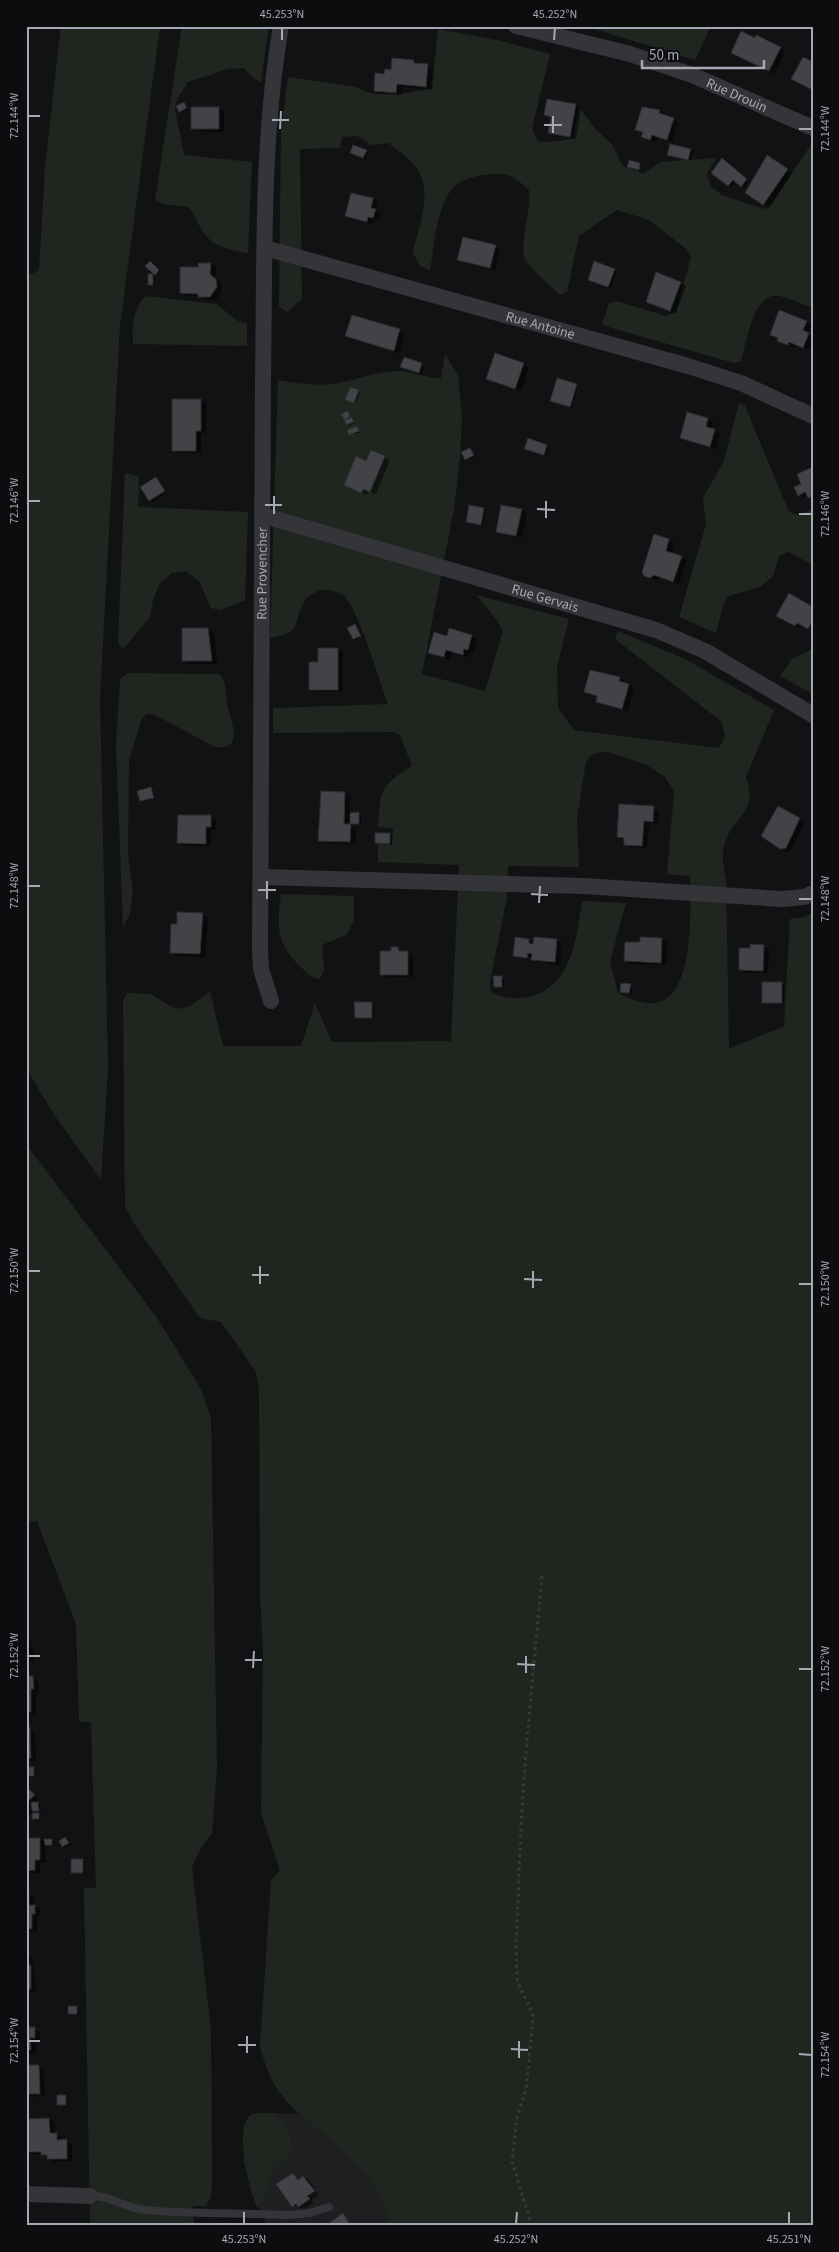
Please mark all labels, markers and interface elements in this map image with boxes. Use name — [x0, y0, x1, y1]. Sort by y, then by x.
text: 45.253°N — [260, 6, 304, 23]
text: 45.252°N — [533, 6, 577, 23]
scale bar — [642, 38, 764, 70]
text: 50 m — [649, 45, 679, 66]
street label: Rue Drouin — [703, 73, 770, 118]
text: 72.144°W — [6, 92, 23, 139]
text: 72.144°W — [817, 105, 834, 152]
street label: Rue Antoine — [503, 307, 577, 345]
text: 72.146°W — [6, 477, 23, 524]
text: 72.146°W — [817, 490, 834, 537]
street label: Rue Provencher — [252, 527, 273, 620]
street label: Rue Gervais — [509, 579, 581, 618]
text: 72.148°W — [6, 862, 23, 909]
text: 72.148°W — [817, 875, 834, 922]
text: 72.150°W — [6, 1247, 23, 1294]
text: 72.150°W — [817, 1260, 834, 1307]
text: 72.152°W — [6, 1632, 23, 1679]
text: 72.152°W — [817, 1645, 834, 1692]
text: 72.154°W — [6, 2017, 23, 2064]
text: 72.154°W — [817, 2031, 834, 2078]
text: 45.253°N — [222, 2231, 266, 2248]
text: 45.252°N — [494, 2231, 538, 2248]
text: 45.251°N — [767, 2231, 811, 2248]

